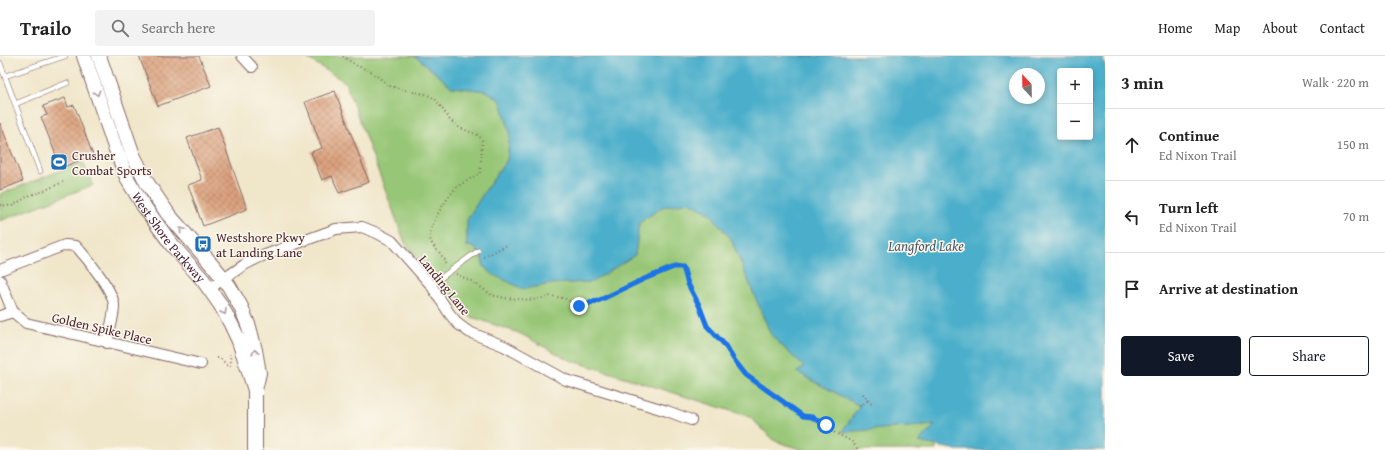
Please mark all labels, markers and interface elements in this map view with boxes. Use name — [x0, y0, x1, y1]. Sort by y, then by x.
search box — [95, 10, 375, 46]
text: Trailo — [20, 14, 71, 42]
icon: search — [109, 17, 131, 39]
text: Search here — [141, 17, 215, 38]
text: Home — [1158, 18, 1193, 38]
text: Map — [1215, 18, 1240, 38]
text: About — [1262, 18, 1298, 38]
text: Contact — [1320, 18, 1365, 38]
north arrow — [1009, 68, 1045, 104]
map controls — [1057, 68, 1093, 140]
button: + — [1057, 68, 1093, 104]
text: 3 min — [1121, 70, 1163, 95]
text: Walk · 220 m — [1302, 73, 1369, 92]
one-way arrow — [92, 89, 100, 96]
button: − — [1057, 104, 1093, 140]
text: Continue — [1159, 125, 1220, 146]
icon: ahead — [1121, 134, 1143, 156]
text: 150 m — [1337, 135, 1369, 154]
place label: Crusher Combat Sports — [72, 146, 152, 180]
text: Ed Nixon Trail — [1159, 146, 1237, 165]
sports icon: Crusher Combat Sports — [49, 152, 69, 172]
street label: West Shore Parkway — [127, 188, 210, 287]
text: Turn left — [1159, 197, 1218, 218]
icon: left — [1121, 206, 1143, 228]
text: 70 m — [1343, 207, 1369, 226]
text: Ed Nixon Trail — [1159, 218, 1237, 237]
one-way arrow — [180, 228, 187, 235]
place label: Westshore Pkwy at Landing Lane — [216, 228, 305, 262]
bus stop icon: Westshore Pkwy at Landing Lane — [193, 234, 213, 254]
water label: Langford Lake — [887, 236, 964, 256]
street label: Landing Lane — [414, 251, 475, 320]
icon: arrive — [1121, 278, 1143, 300]
text: Arrive at destination — [1159, 278, 1298, 299]
route end — [570, 297, 588, 315]
street label: Golden Spike Place — [50, 308, 154, 349]
one-way arrow — [220, 308, 227, 315]
button: Save — [1121, 336, 1241, 376]
button: Share — [1249, 336, 1369, 376]
one-way arrow — [251, 348, 260, 355]
route start — [817, 416, 835, 434]

